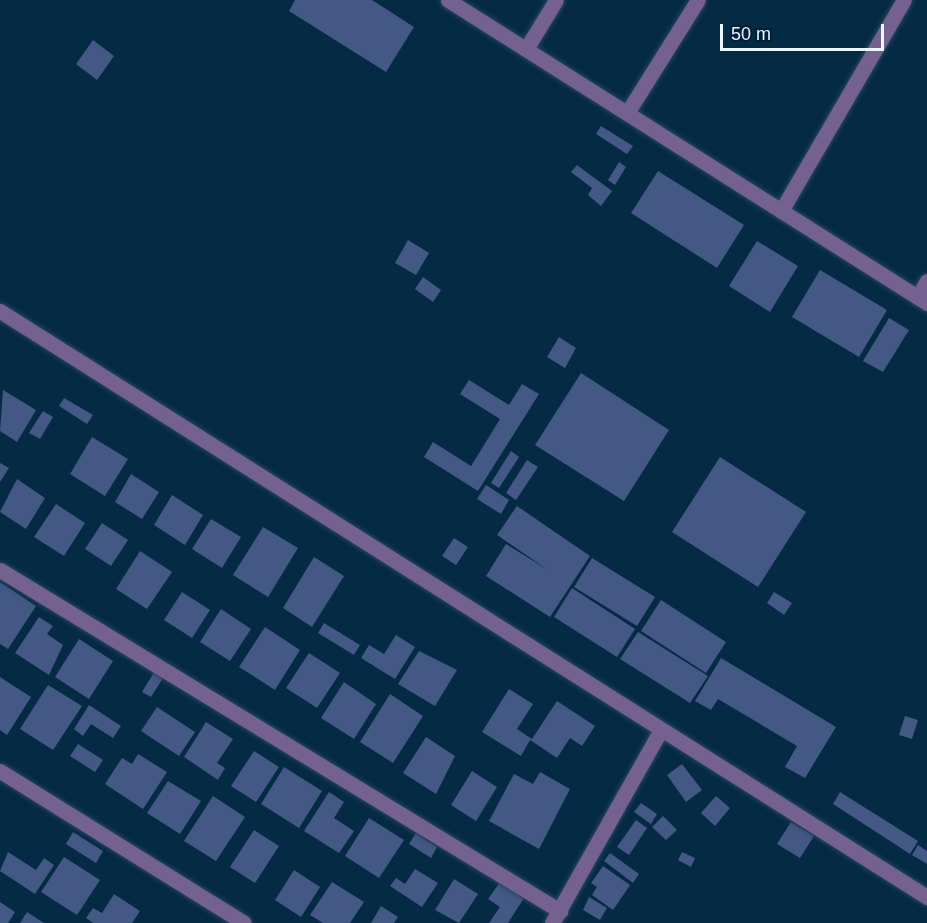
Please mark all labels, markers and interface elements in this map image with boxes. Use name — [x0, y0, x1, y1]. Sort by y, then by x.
scale bar — [723, 12, 886, 50]
text: 50 m — [731, 24, 771, 44]

